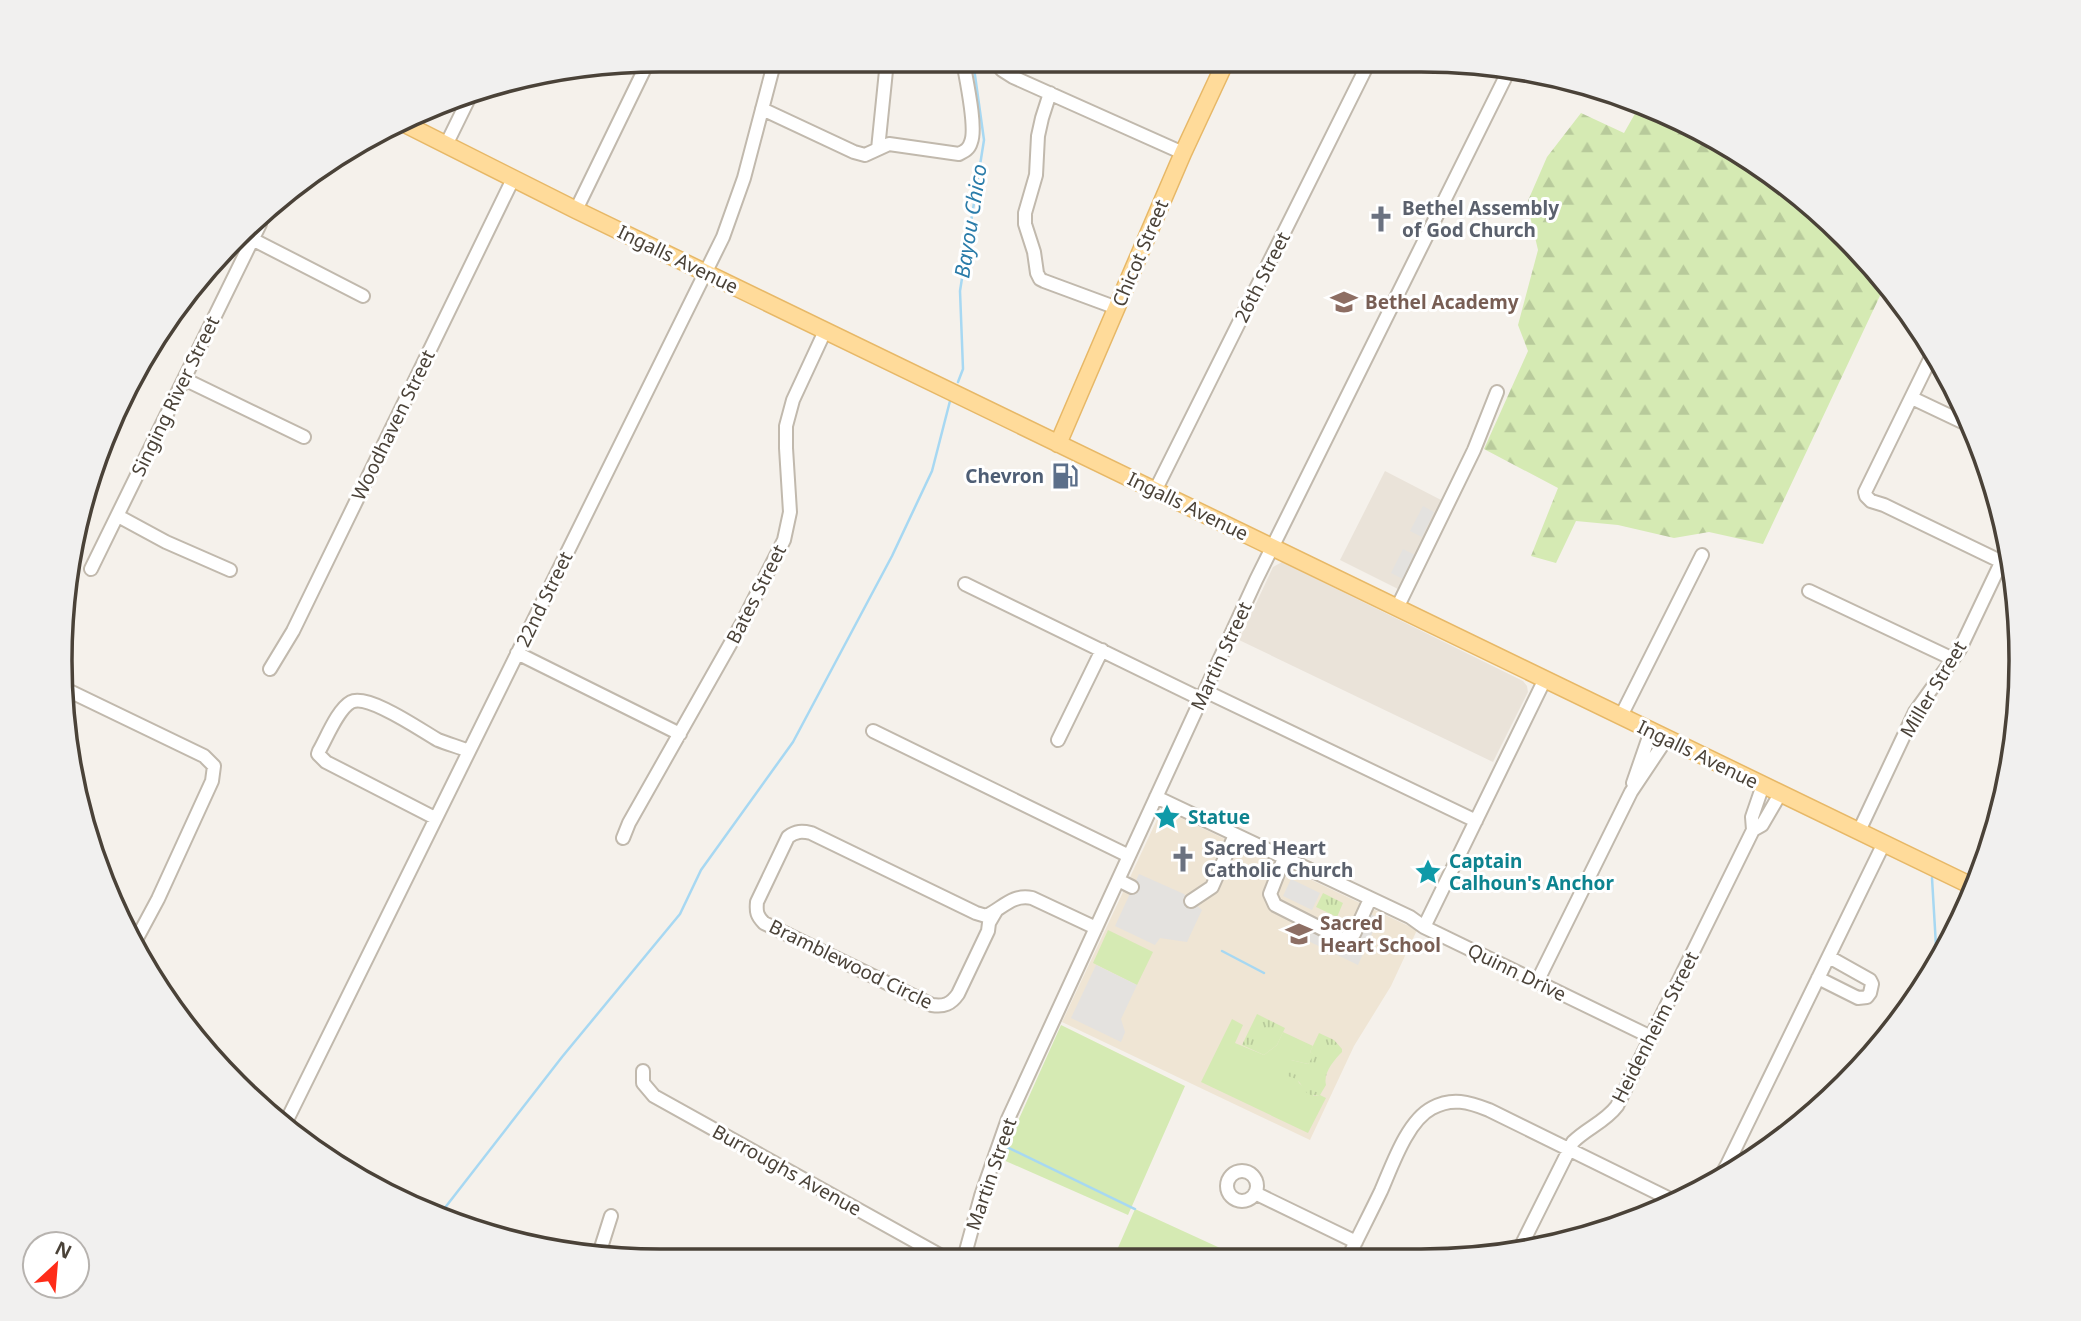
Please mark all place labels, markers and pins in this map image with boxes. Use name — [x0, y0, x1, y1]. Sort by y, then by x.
place label: Bethel Assembly of God Church — [1402, 195, 1559, 243]
church icon: Bethel Assembly of God Church — [1366, 204, 1396, 234]
school or university icon: Bethel Academy — [1329, 287, 1359, 317]
place label: Bethel Academy — [1365, 289, 1519, 315]
fuel station icon: Chevron — [1050, 461, 1080, 491]
place label: Chevron — [965, 463, 1044, 489]
place icon: Statue — [1152, 802, 1182, 832]
place label: Statue — [1188, 804, 1250, 830]
place label: Sacred Heart Catholic Church — [1204, 835, 1353, 883]
church icon: Sacred Heart Catholic Church — [1168, 844, 1198, 874]
place label: Captain Calhoun's Anchor — [1449, 848, 1614, 896]
place icon: Captain Calhoun's Anchor — [1413, 857, 1443, 887]
place label: Sacred Heart School — [1320, 910, 1441, 958]
school or university icon: Sacred Heart School — [1284, 919, 1314, 949]

